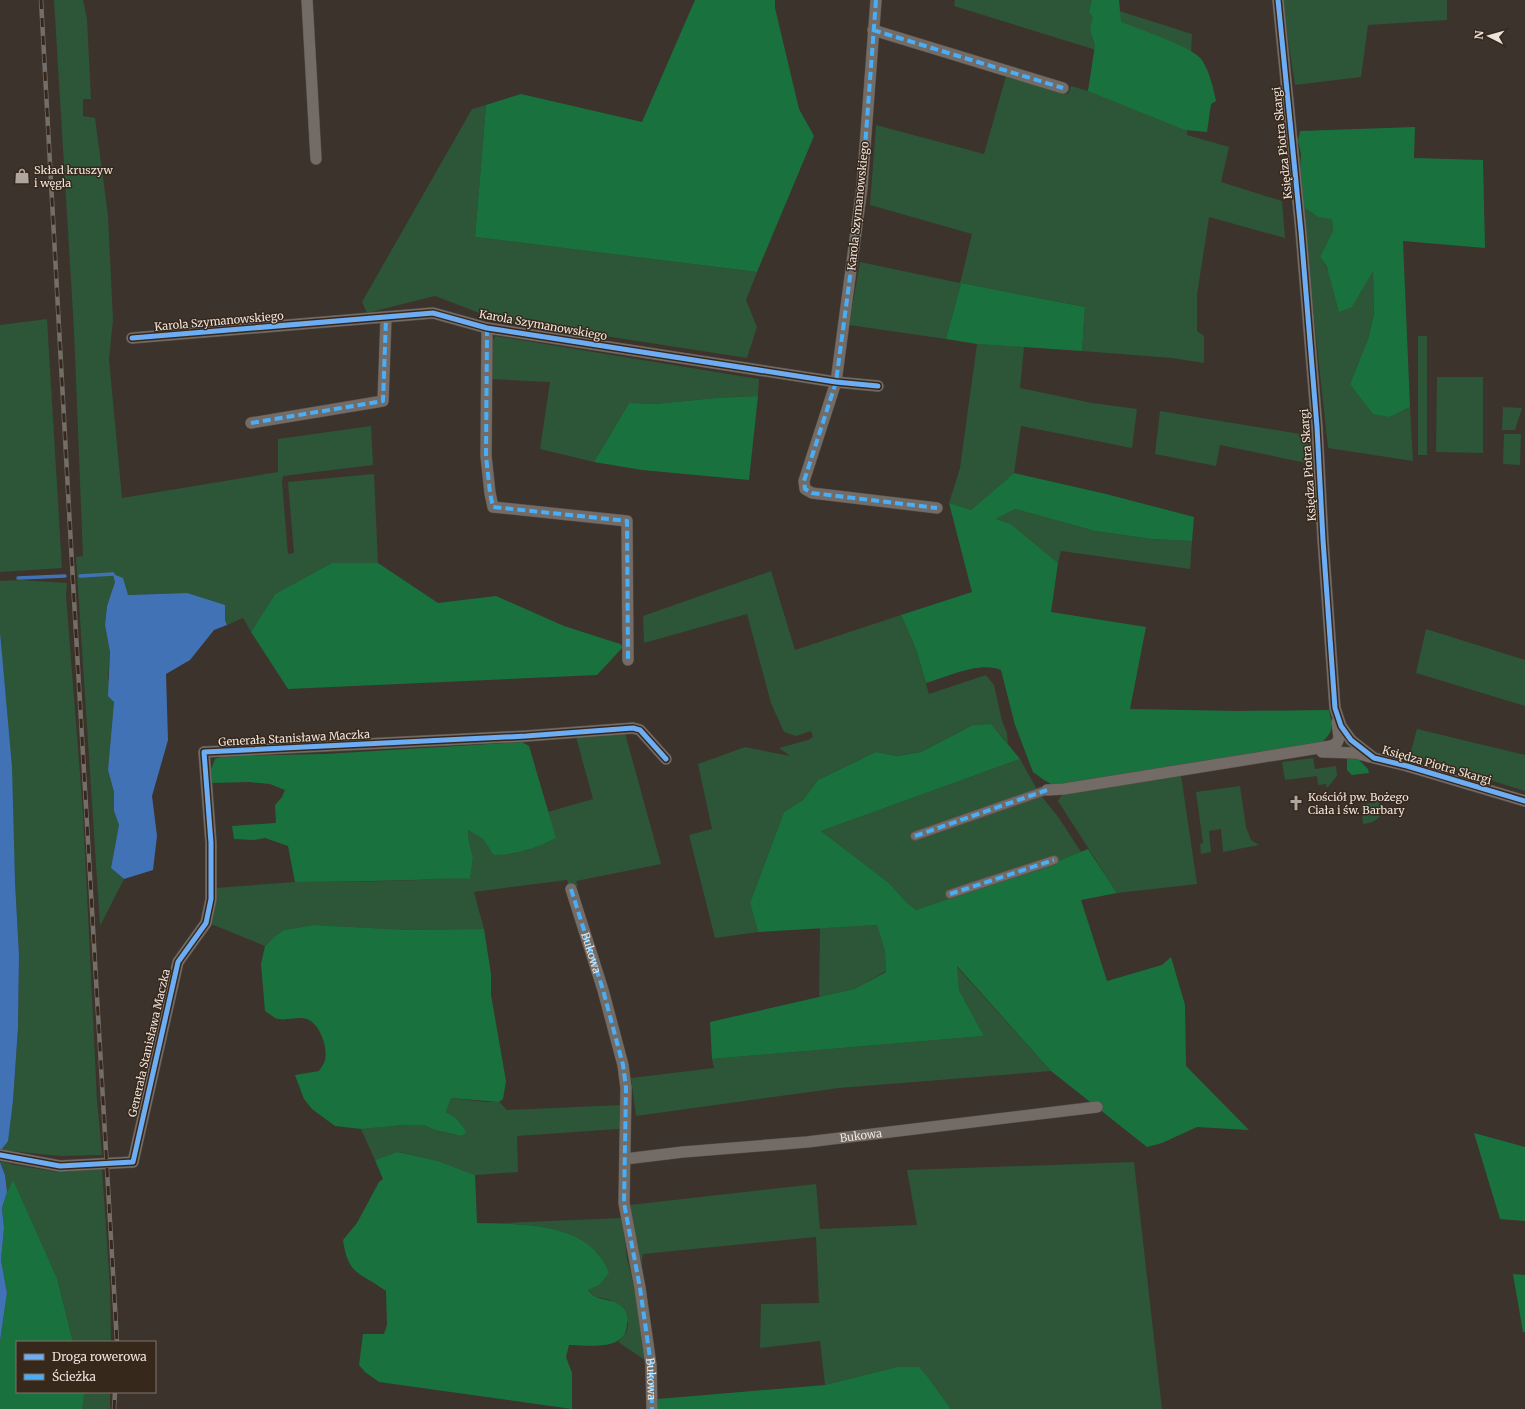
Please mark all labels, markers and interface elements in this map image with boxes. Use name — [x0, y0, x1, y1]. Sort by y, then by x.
north arrow — [1469, 16, 1509, 56]
text: N — [1472, 30, 1487, 40]
street label: Księdza Piotra Skargi — [1269, 86, 1295, 200]
street label: Karola Szymanowskiego — [844, 140, 872, 271]
place label: Skład kruszyw i węgla — [34, 163, 113, 190]
shop icon: Skład kruszyw i węgla — [13, 167, 31, 185]
street label: Karola Szymanowskiego — [478, 307, 609, 343]
street label: Karola Szymanowskiego — [154, 308, 285, 334]
street label: Księdza Piotra Skargi — [1297, 408, 1319, 522]
street label: Generała Stanisława Maczka — [218, 727, 370, 749]
street label: Księdza Piotra Skargi — [1381, 743, 1494, 787]
place label: Kościół pw. Bożego Ciała i św. Barbary — [1308, 790, 1409, 817]
church icon: Kościół pw. Bożego Ciała i św. Barbary — [1287, 794, 1305, 812]
street label: Bukowa — [578, 931, 604, 975]
street label: Generała Stanisława Maczka — [125, 967, 173, 1119]
street label: Bukowa — [839, 1126, 883, 1145]
legend — [16, 1341, 156, 1393]
text: Droga rowerowa — [52, 1349, 147, 1364]
street label: Bukowa — [643, 1357, 659, 1400]
text: Ścieżka — [52, 1369, 97, 1384]

